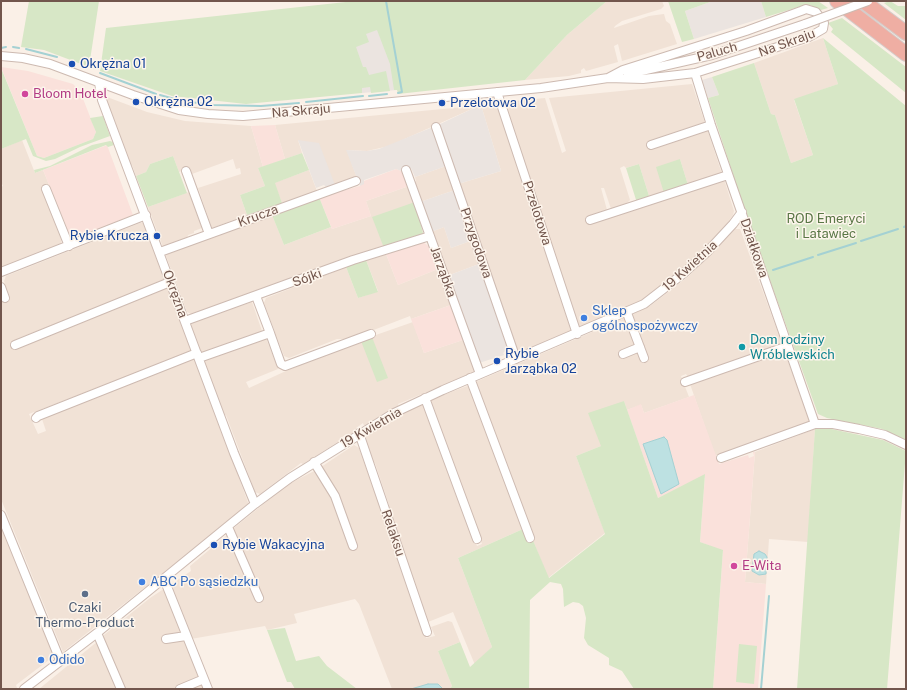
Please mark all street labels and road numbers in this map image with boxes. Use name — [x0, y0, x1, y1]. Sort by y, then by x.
street label: Na Skraju — [757, 26, 817, 60]
street label: Paluch — [695, 39, 739, 65]
street label: Na Skraju — [271, 101, 331, 121]
street label: Przelotowa — [519, 179, 555, 247]
street label: Krucza — [236, 202, 280, 230]
street label: Przygodowa — [457, 206, 495, 280]
street label: Działkowa — [737, 216, 771, 280]
street label: 19 Kwietnia — [659, 237, 721, 295]
street label: Jarząbka — [427, 244, 459, 300]
street label: Sójki — [290, 266, 324, 290]
street label: Okrężna — [159, 268, 191, 320]
street label: 19 Kwietnia — [338, 404, 404, 452]
street label: Relaksu — [378, 508, 408, 558]

